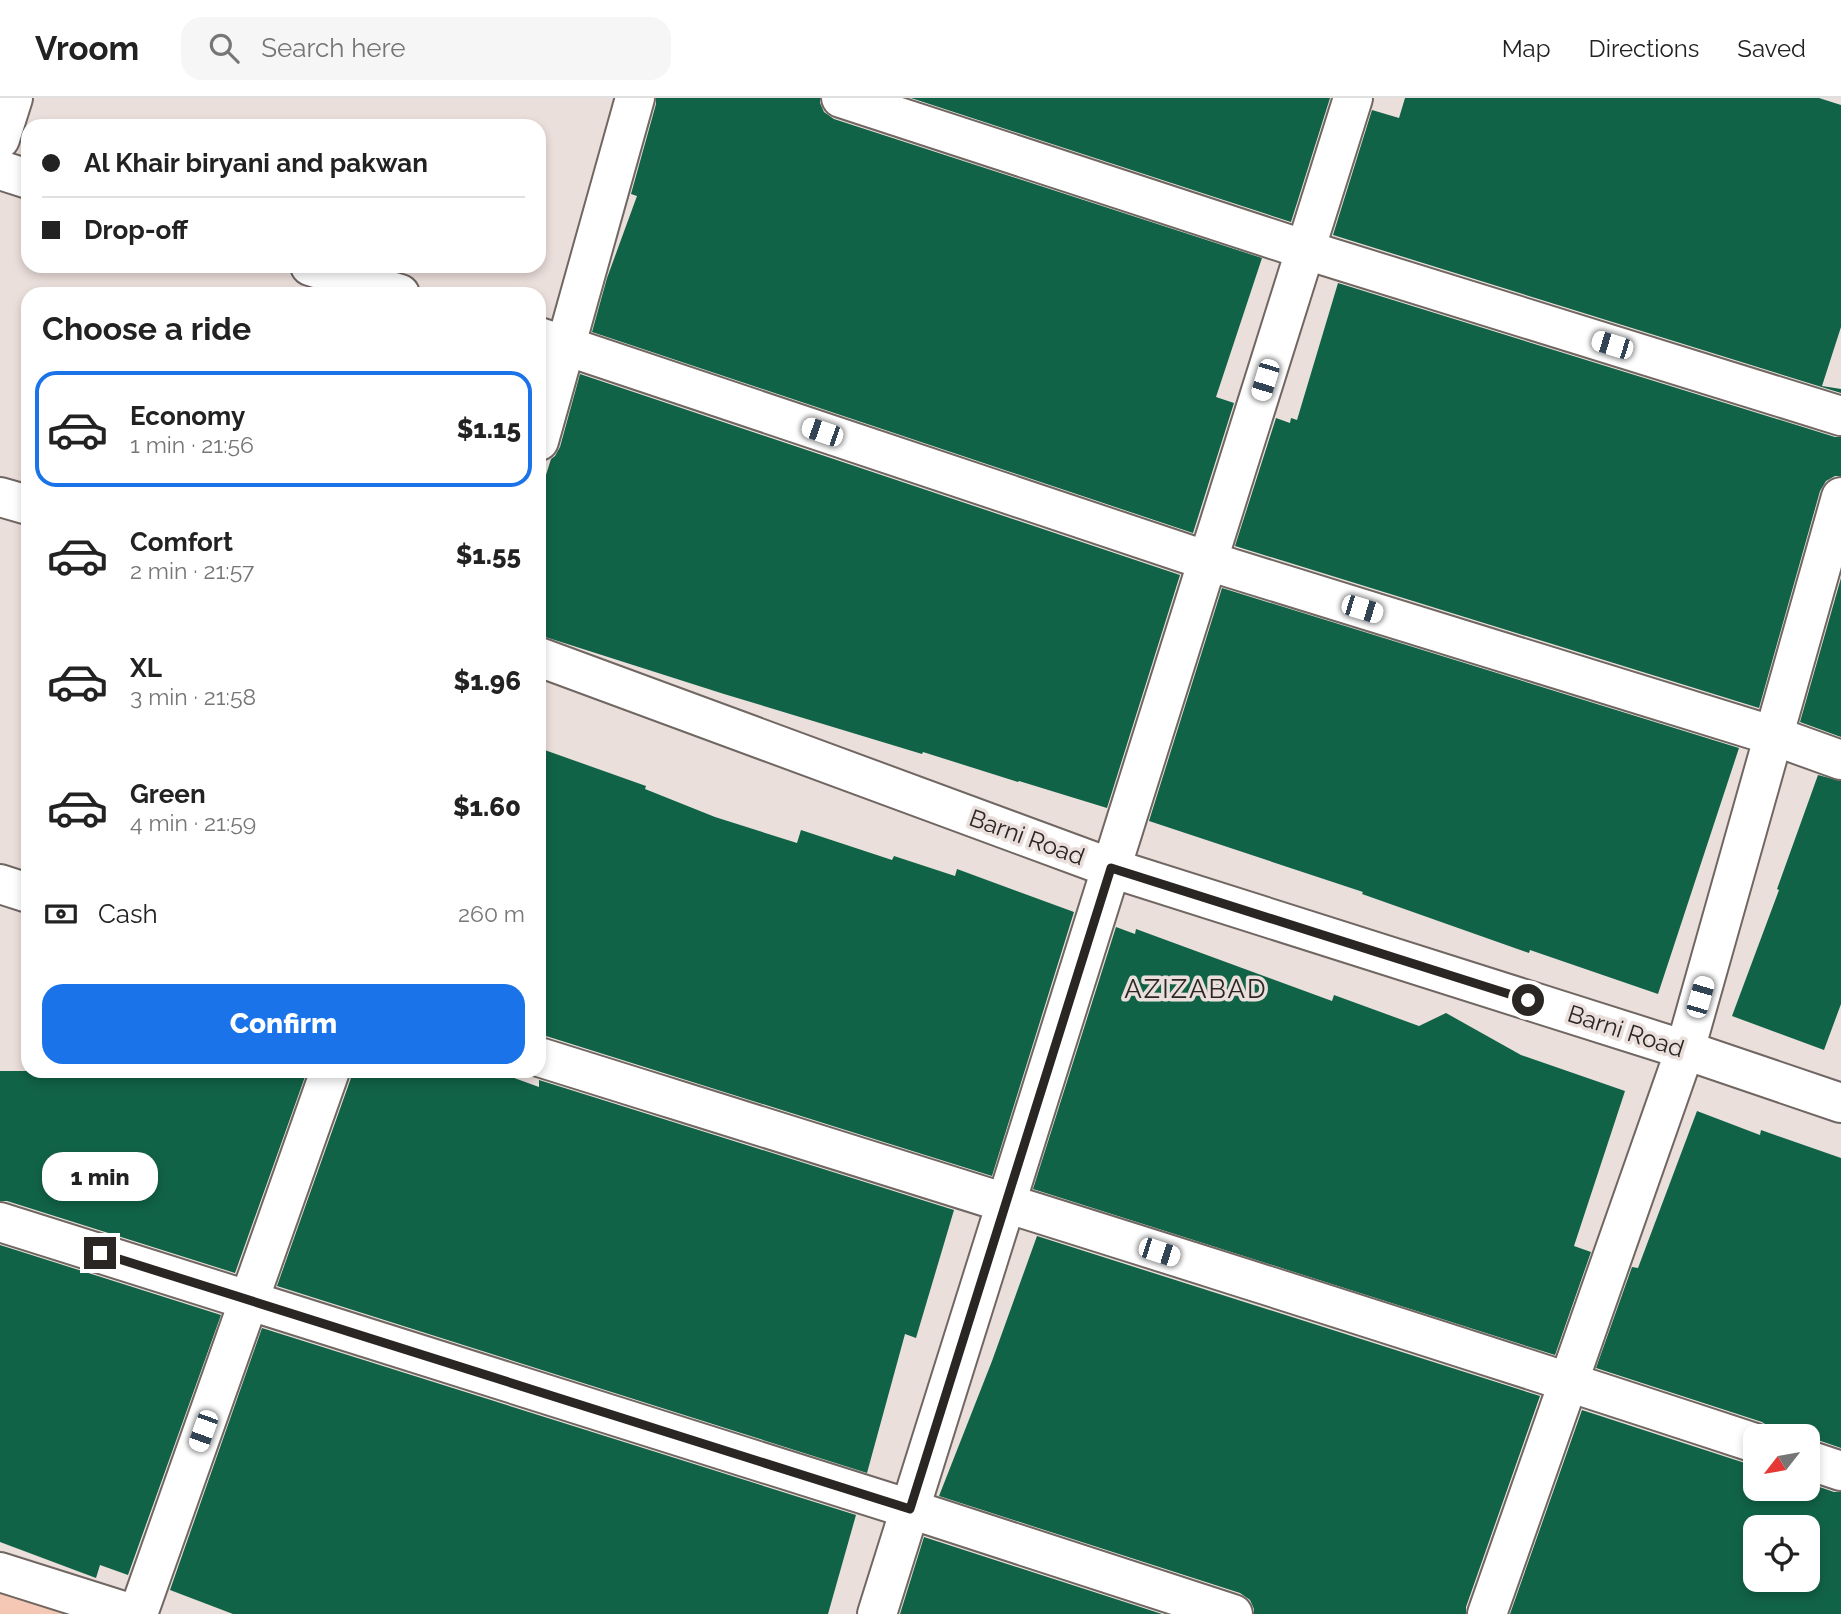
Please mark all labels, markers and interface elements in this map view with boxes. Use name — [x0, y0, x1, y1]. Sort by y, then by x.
search box — [181, 17, 671, 80]
text: Vroom — [35, 29, 139, 68]
icon: search — [205, 29, 243, 67]
text: Search here — [261, 33, 406, 63]
text: Map — [1502, 34, 1551, 63]
text: Directions — [1589, 34, 1699, 63]
text: Saved — [1737, 34, 1806, 63]
text: Al Khair biryani and pakwan — [84, 148, 428, 178]
text: Drop-off — [84, 215, 188, 245]
text: Choose a ride — [42, 310, 251, 347]
car — [1589, 329, 1636, 361]
car — [1249, 357, 1282, 403]
icon: car — [46, 398, 109, 461]
text: Economy — [130, 401, 245, 431]
text: $1.15 — [457, 414, 521, 444]
car — [799, 415, 846, 449]
text: 1 min · 21:56 — [130, 431, 254, 458]
icon: car — [46, 524, 109, 587]
text: Comfort — [130, 527, 233, 557]
text: $1.55 — [456, 540, 521, 570]
text: 2 min · 21:57 — [130, 557, 254, 584]
car — [1339, 593, 1386, 625]
icon: car — [46, 650, 109, 713]
text: XL — [130, 653, 162, 683]
text: $1.96 — [454, 666, 521, 696]
text: 3 min · 21:58 — [130, 683, 256, 710]
icon: car — [46, 776, 109, 839]
text: Green — [130, 779, 206, 809]
text: $1.60 — [453, 792, 521, 822]
street label: Barni Road — [965, 803, 1089, 871]
text: 4 min · 21:59 — [130, 809, 256, 836]
icon: cash — [42, 895, 80, 933]
text: Cash — [98, 899, 158, 929]
text: 260 m — [458, 900, 525, 927]
district label: AZIZABAD — [1124, 974, 1268, 1004]
car — [1685, 974, 1716, 1020]
button: Confirm — [42, 984, 525, 1064]
route start — [1512, 984, 1544, 1016]
street label: Barni Road — [1564, 999, 1688, 1063]
callout: 1 min — [42, 1152, 158, 1200]
text: 1 min — [70, 1163, 130, 1190]
car — [1136, 1236, 1183, 1268]
route end — [84, 1237, 116, 1269]
car — [186, 1408, 221, 1454]
north arrow — [1743, 1424, 1820, 1502]
map controls — [1743, 1424, 1820, 1592]
button: locate — [1743, 1515, 1820, 1592]

